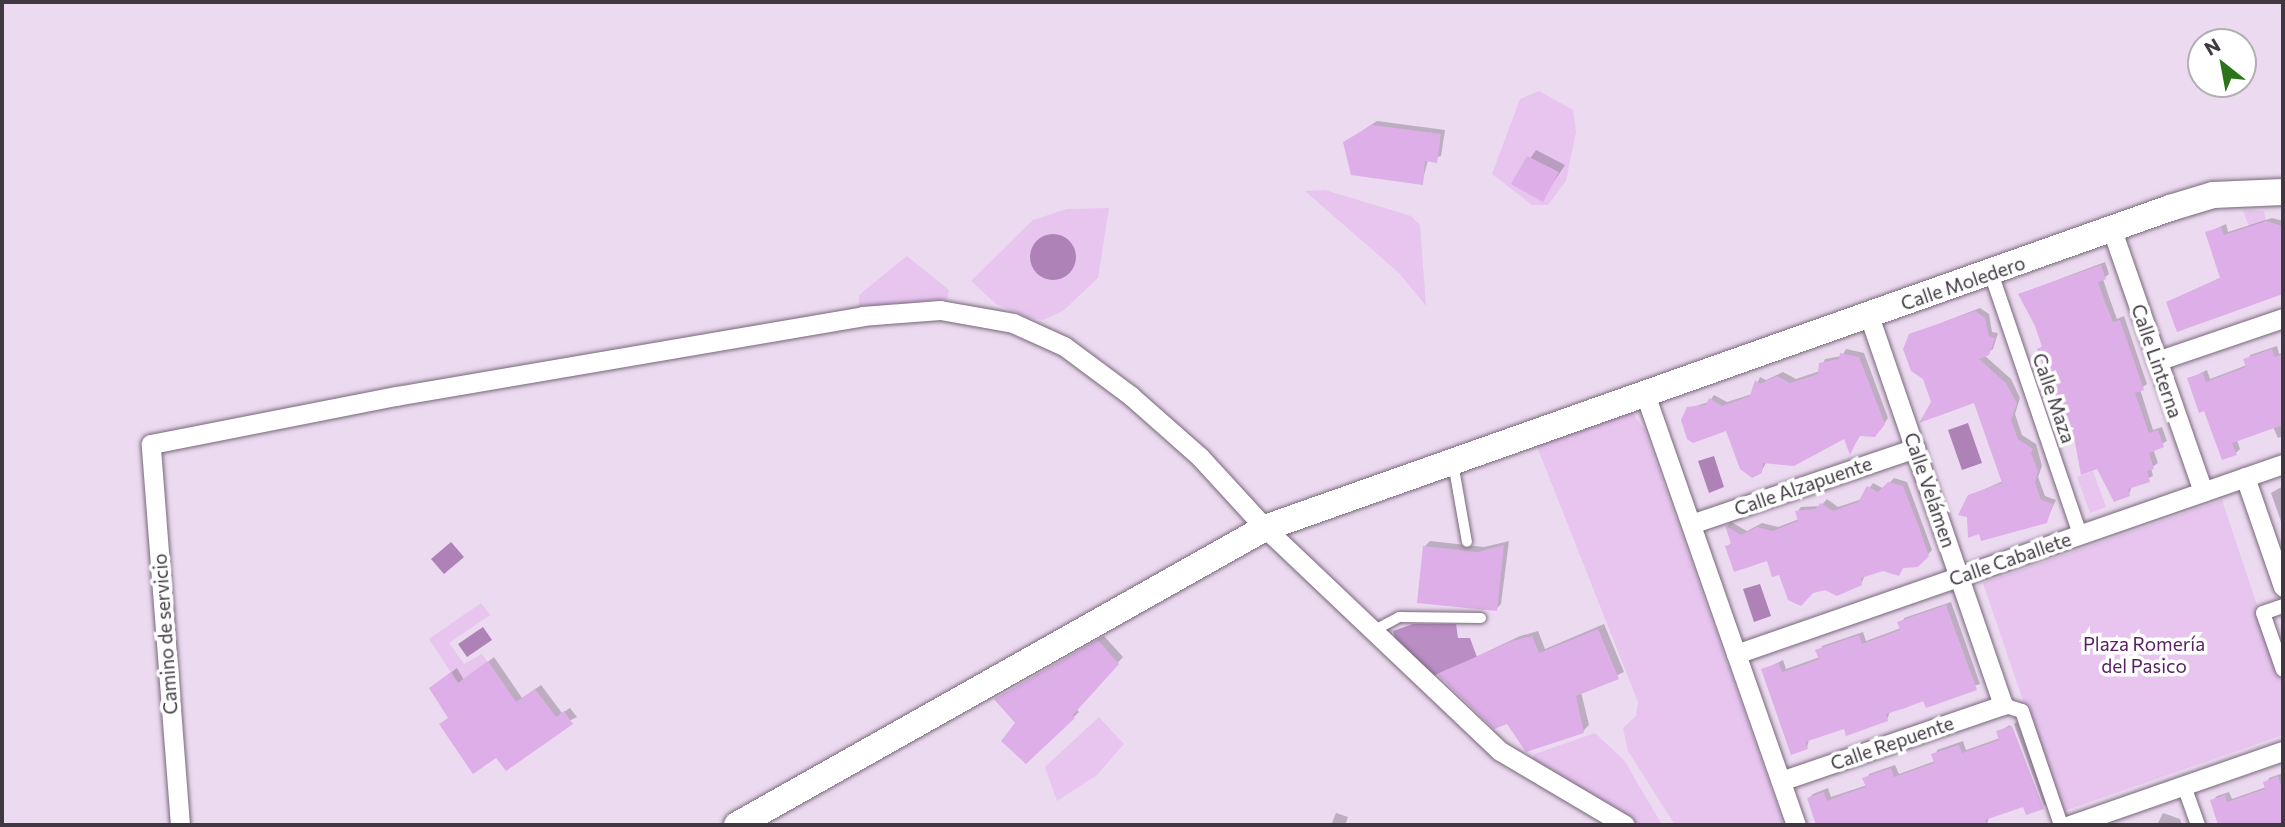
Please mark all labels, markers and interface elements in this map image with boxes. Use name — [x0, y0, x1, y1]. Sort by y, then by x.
north arrow — [2187, 28, 2257, 98]
text: N — [2200, 33, 2224, 60]
street label: Calle Moledero — [1898, 251, 2028, 315]
street label: Calle Linterna — [2127, 301, 2187, 421]
street label: Calle Maza — [2028, 350, 2080, 446]
street label: Calle Velámen — [1900, 429, 1960, 551]
street label: Calle Alzapuente — [1731, 452, 1875, 520]
street label: Calle Caballete — [1946, 527, 2074, 591]
street label: Camino de servicio — [148, 553, 182, 715]
park label: Plaza Romería del Pasico — [2083, 633, 2205, 677]
street label: Calle Repuente — [1827, 711, 1957, 775]

